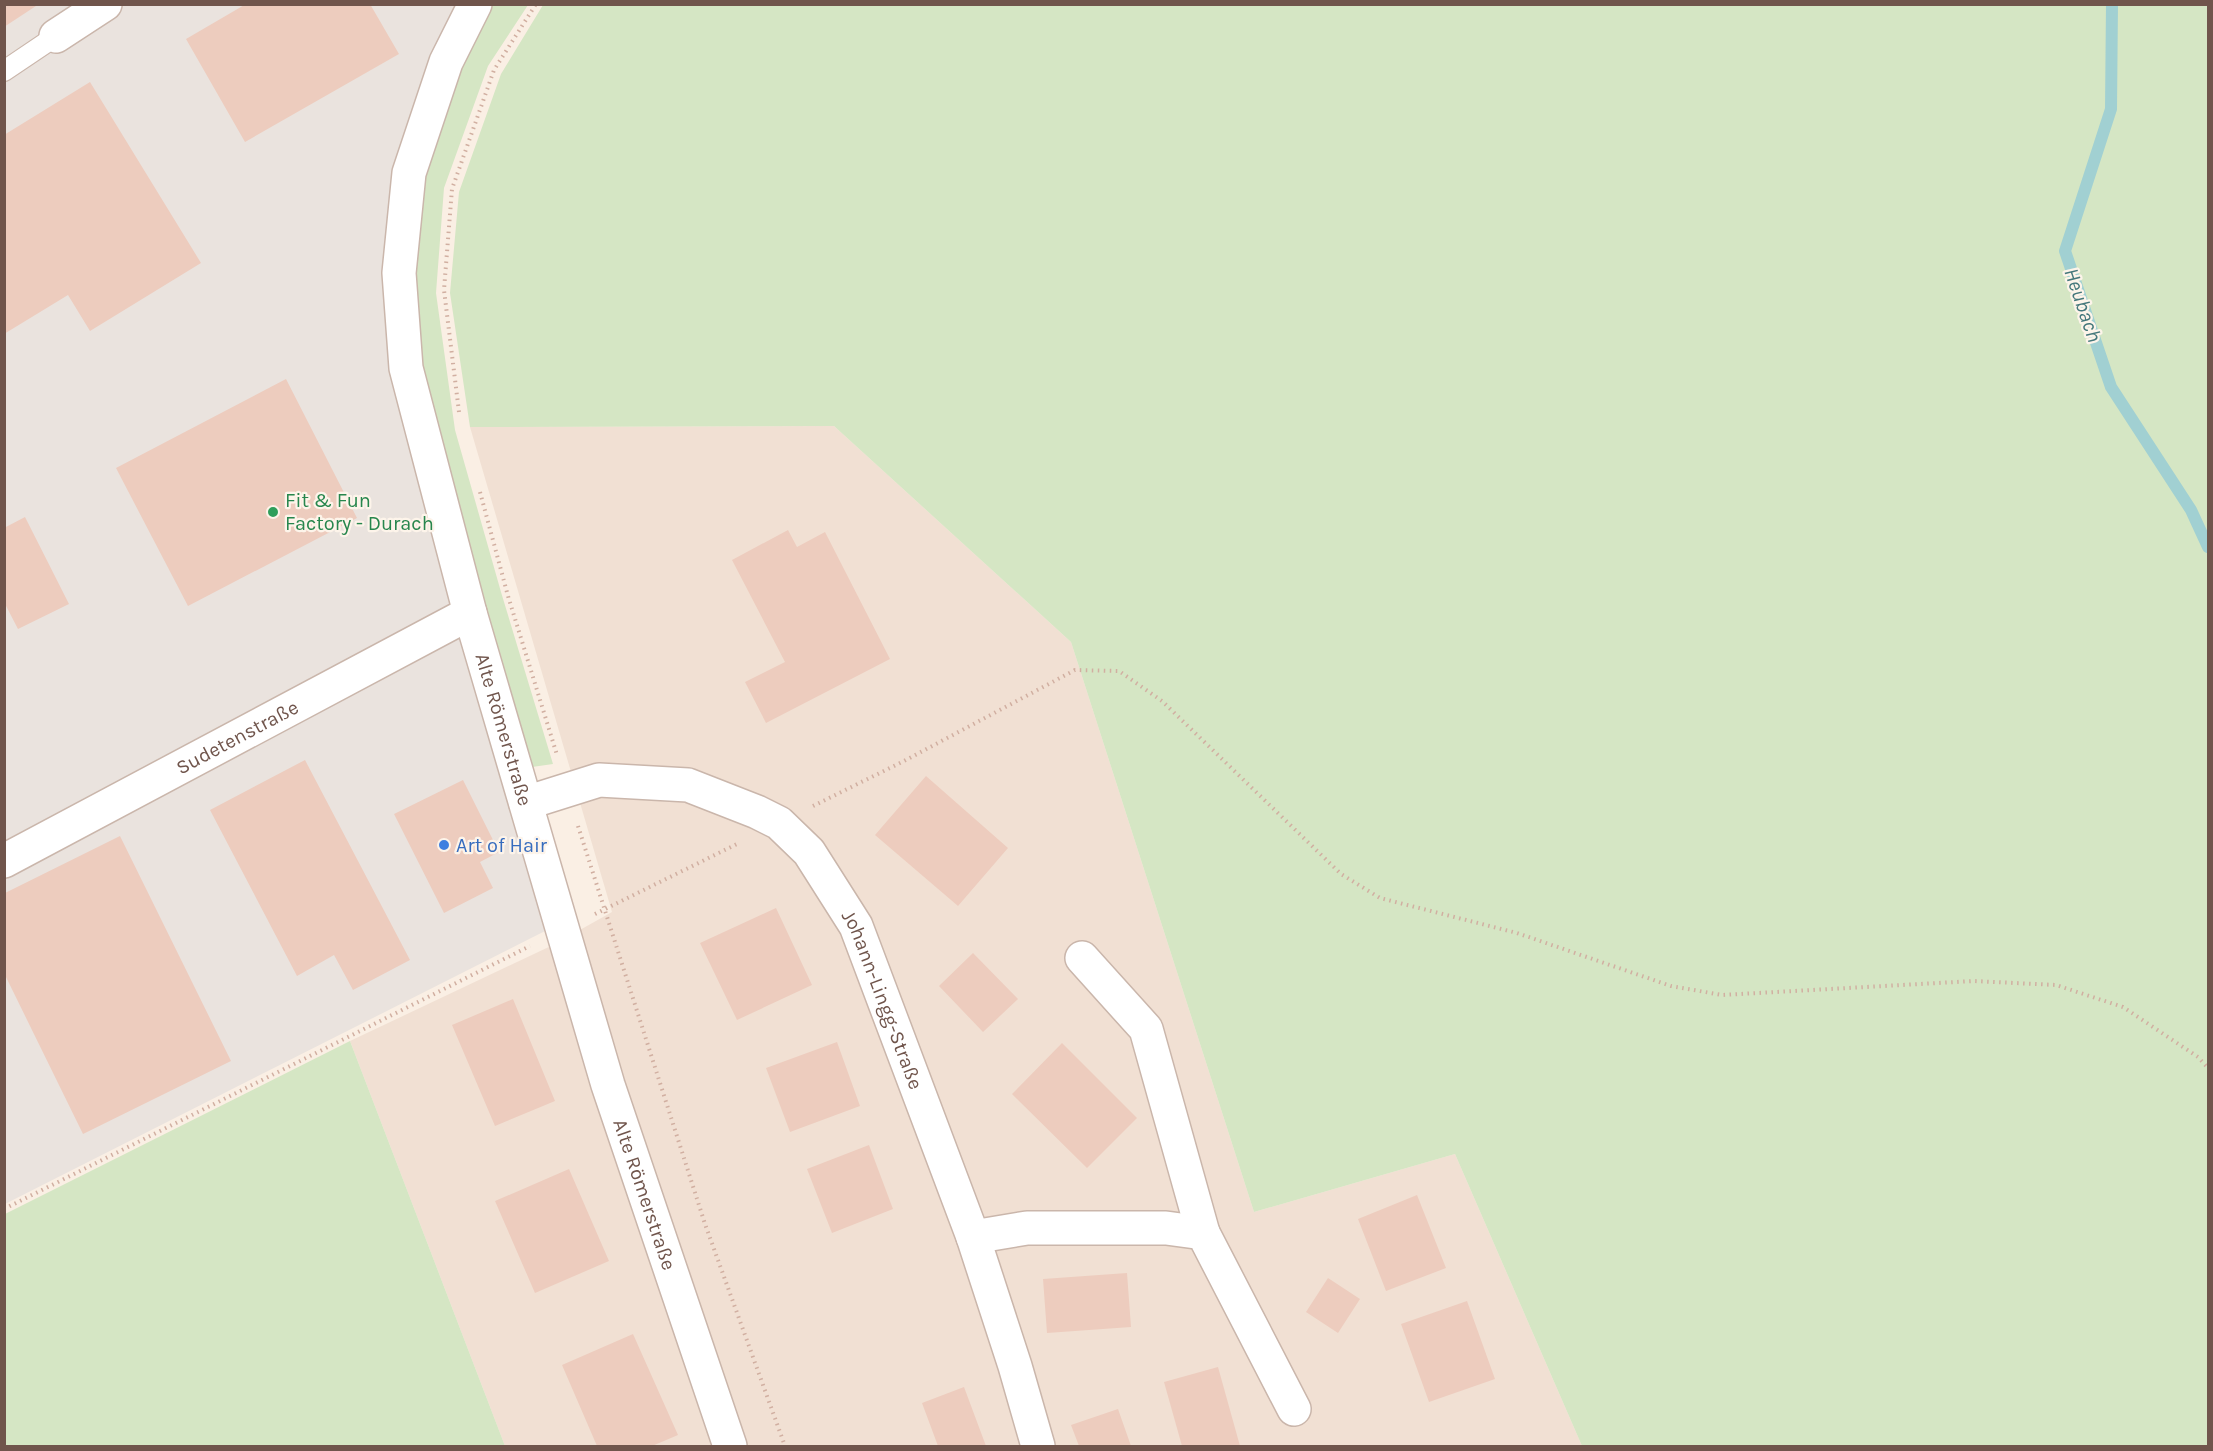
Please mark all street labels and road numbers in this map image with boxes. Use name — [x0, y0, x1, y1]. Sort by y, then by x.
street label: Alte Römerstraße — [471, 650, 537, 808]
street label: Sudetenstraße — [172, 695, 302, 779]
street label: Johann-Lingg-Straße — [837, 905, 928, 1092]
street label: Alte Römerstraße — [609, 1116, 681, 1273]

